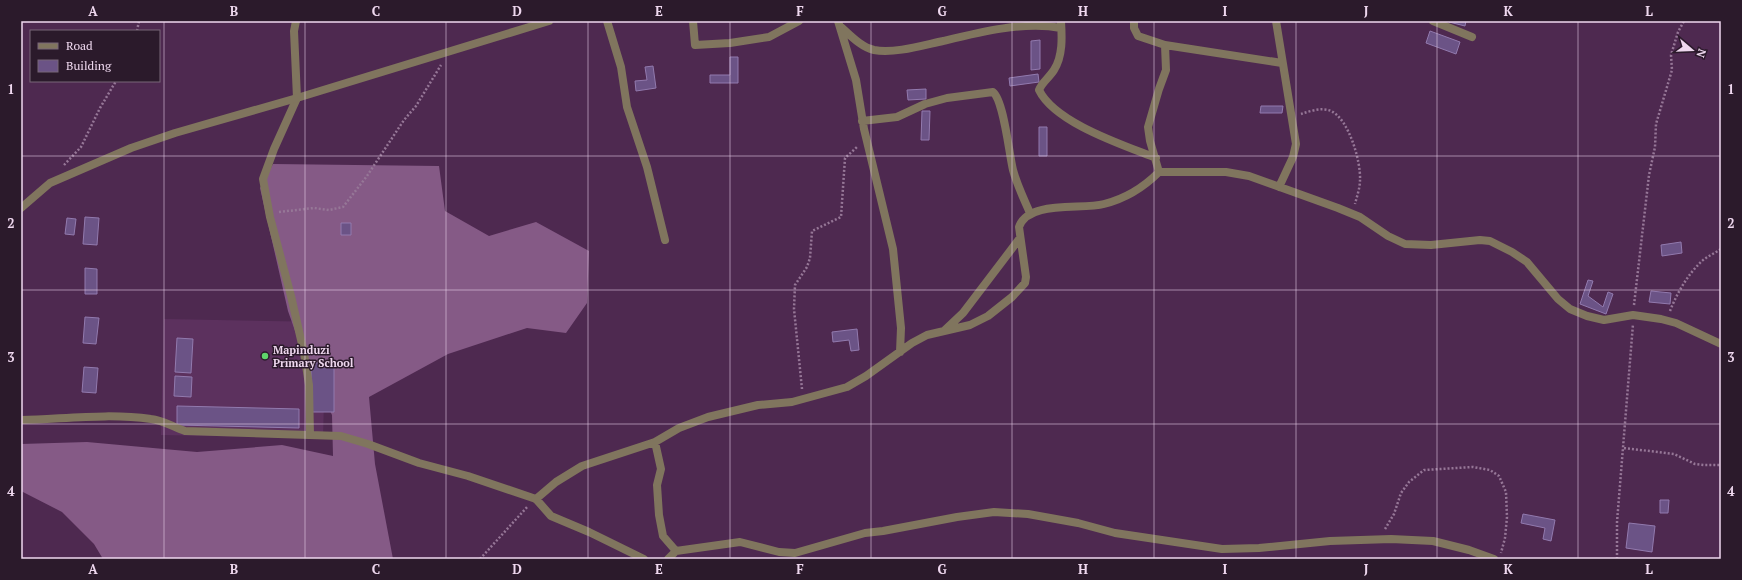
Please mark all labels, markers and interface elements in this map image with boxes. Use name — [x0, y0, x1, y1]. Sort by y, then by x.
text: A — [88, 2, 98, 20]
text: B — [230, 2, 238, 20]
text: C — [372, 2, 380, 20]
text: D — [512, 2, 522, 20]
text: E — [655, 2, 663, 20]
text: F — [796, 2, 804, 20]
text: G — [937, 2, 947, 20]
text: H — [1078, 2, 1088, 20]
text: I — [1223, 2, 1228, 20]
text: J — [1364, 2, 1369, 20]
text: K — [1503, 2, 1513, 20]
text: L — [1645, 2, 1653, 20]
legend — [30, 30, 160, 82]
north arrow — [1672, 30, 1712, 70]
text: Road — [66, 38, 93, 53]
text: N — [1693, 47, 1709, 60]
text: Building — [66, 58, 112, 73]
text: 1 — [7, 80, 15, 98]
text: 1 — [1727, 80, 1735, 98]
text: 2 — [7, 214, 15, 232]
text: 2 — [1727, 214, 1735, 232]
place label: Mapinduzi Primary School — [273, 343, 354, 370]
text: 3 — [7, 348, 15, 366]
text: 3 — [1727, 348, 1735, 366]
marker: Mapinduzi Primary School — [260, 351, 270, 361]
text: 4 — [7, 482, 15, 500]
text: 4 — [1727, 482, 1735, 500]
text: A — [88, 560, 98, 578]
text: B — [230, 560, 238, 578]
text: C — [372, 560, 380, 578]
text: D — [512, 560, 522, 578]
text: E — [655, 560, 663, 578]
text: F — [796, 560, 804, 578]
text: G — [937, 560, 947, 578]
text: H — [1078, 560, 1088, 578]
text: I — [1223, 560, 1228, 578]
text: J — [1364, 560, 1369, 578]
text: K — [1503, 560, 1513, 578]
text: L — [1645, 560, 1653, 578]

